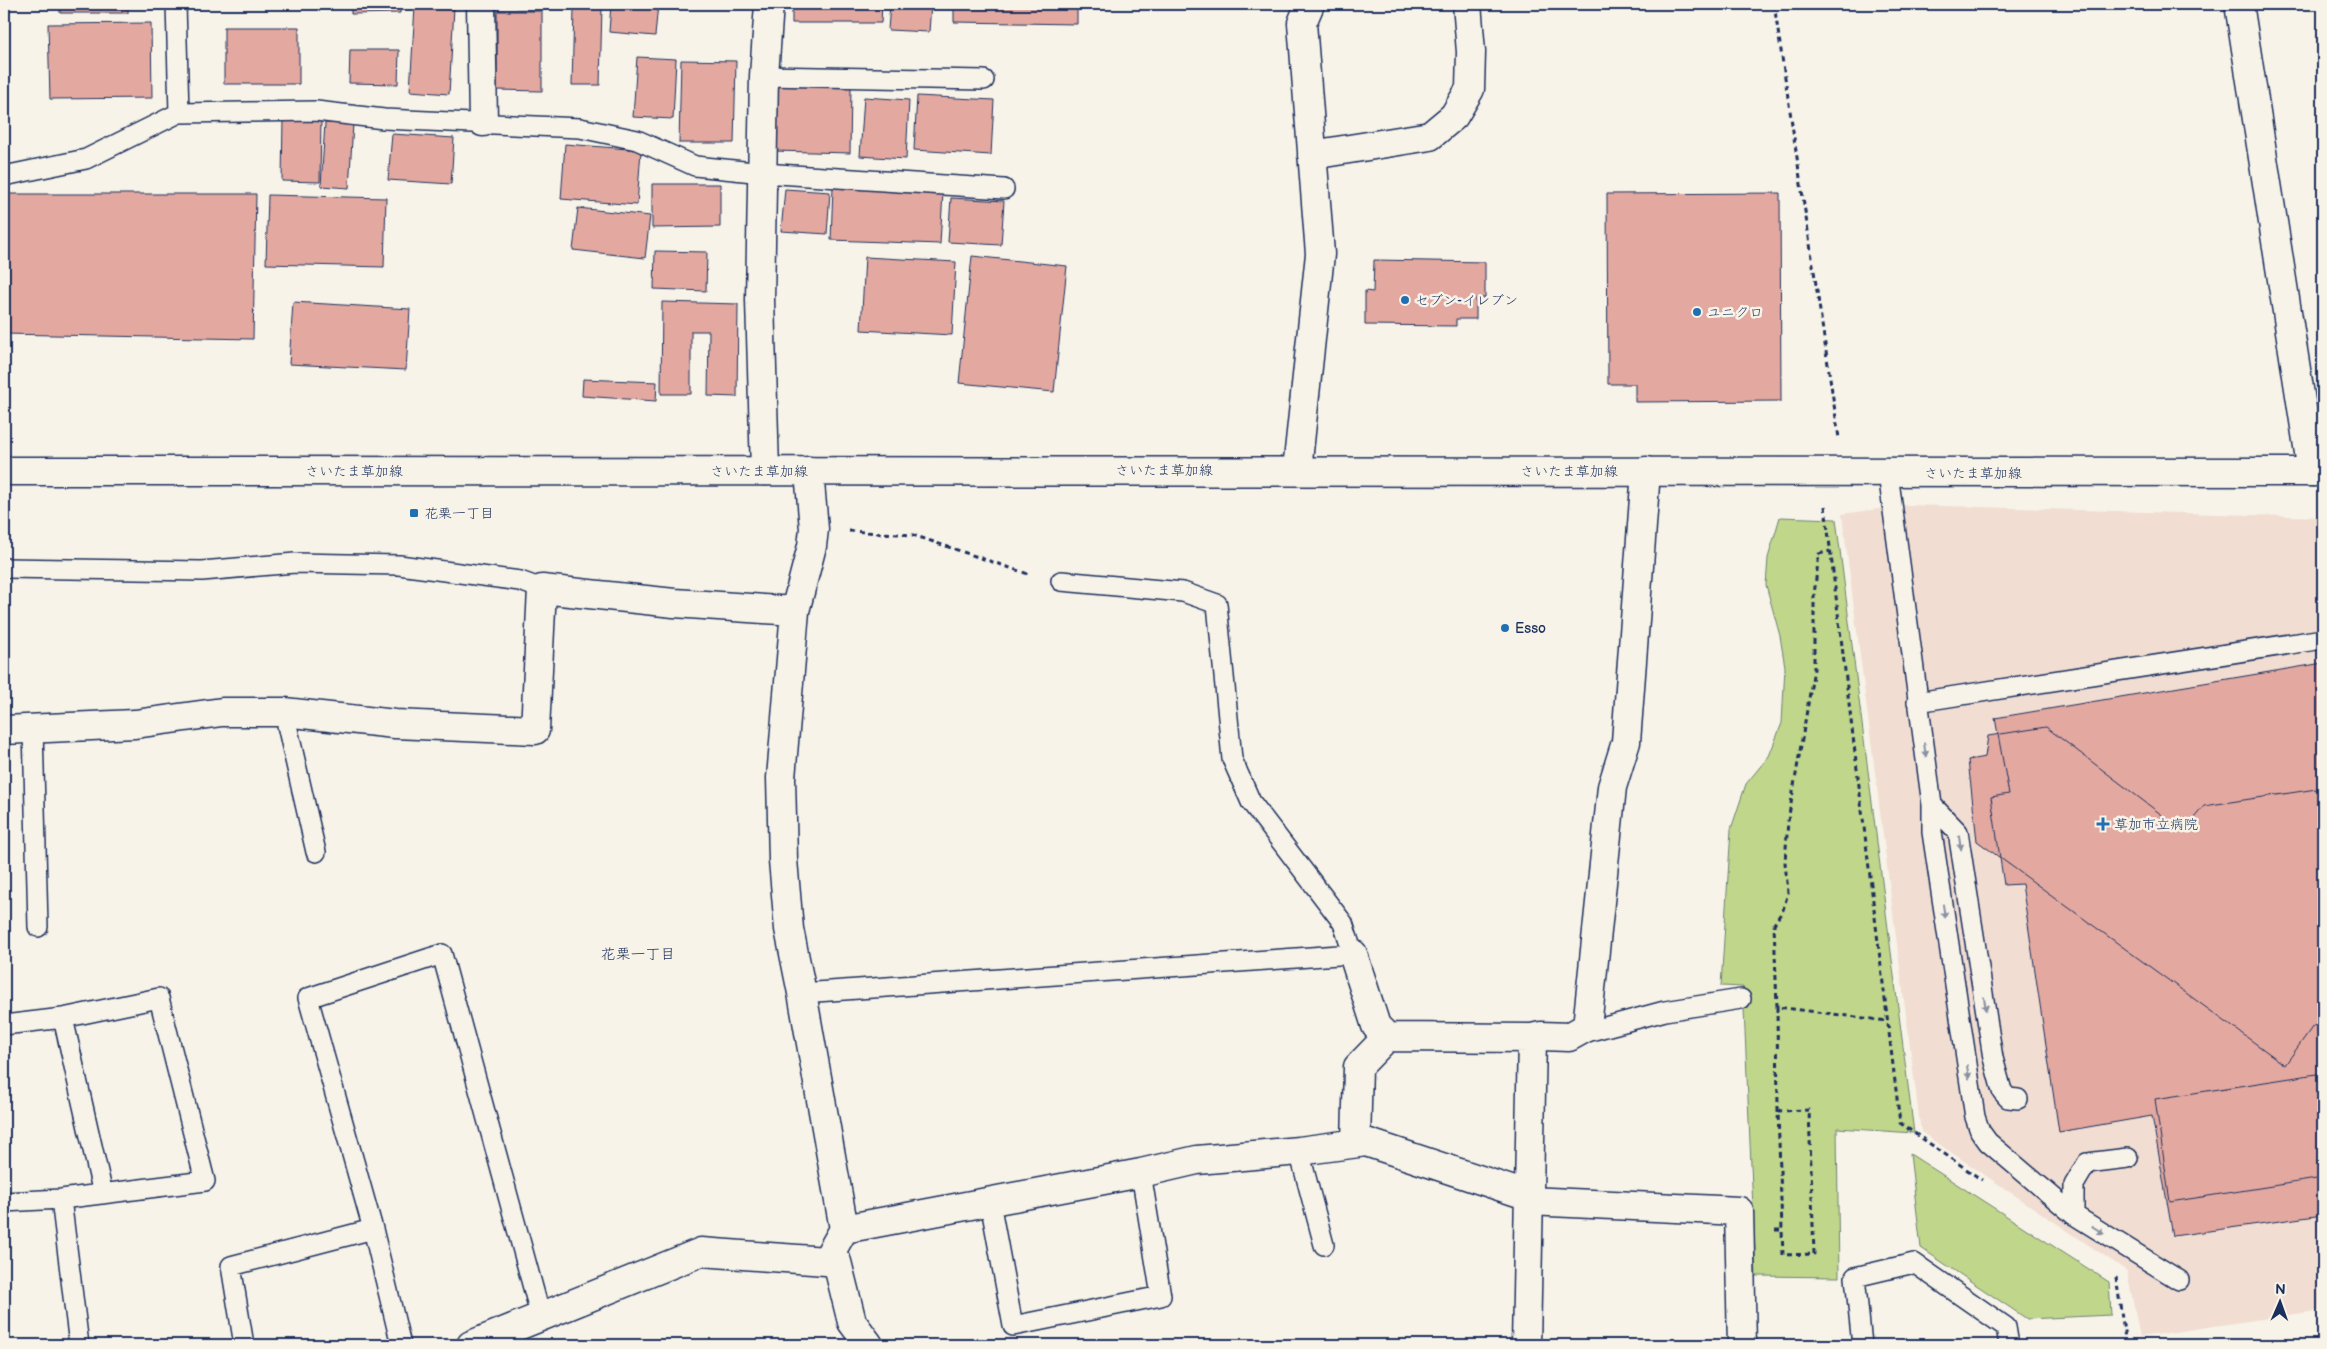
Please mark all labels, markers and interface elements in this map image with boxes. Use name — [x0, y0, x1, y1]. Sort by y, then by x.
place label: セブン-イレブン — [1415, 292, 1518, 309]
marker: セブン-イレブン — [1399, 294, 1411, 306]
place label: ユニクロ — [1707, 304, 1763, 321]
marker: ユニクロ — [1691, 306, 1703, 318]
street label: さいたま草加線 — [1115, 462, 1213, 479]
street label: さいたま草加線 — [305, 463, 403, 480]
street label: さいたま草加線 — [710, 463, 808, 480]
street label: さいたま草加線 — [1520, 463, 1618, 480]
street label: さいたま草加線 — [1924, 465, 2022, 482]
place label: 花栗一丁目 — [424, 505, 494, 522]
marker: 花栗一丁目 — [408, 507, 420, 519]
place label: Esso — [1515, 620, 1546, 637]
marker: Esso — [1499, 622, 1511, 634]
one-way arrow — [1921, 742, 1929, 758]
place label: 草加市立病院 — [2114, 816, 2198, 833]
marker: 草加市立病院 — [2096, 817, 2110, 831]
one-way arrow — [1956, 836, 1964, 852]
one-way arrow — [1940, 903, 1948, 919]
district label: 花栗一丁目 — [600, 945, 676, 964]
one-way arrow — [1981, 996, 1989, 1012]
one-way arrow — [1965, 1064, 1973, 1080]
one-way arrow — [2091, 1225, 2104, 1234]
north arrow — [2254, 1276, 2304, 1326]
text: N — [2275, 1281, 2286, 1298]

